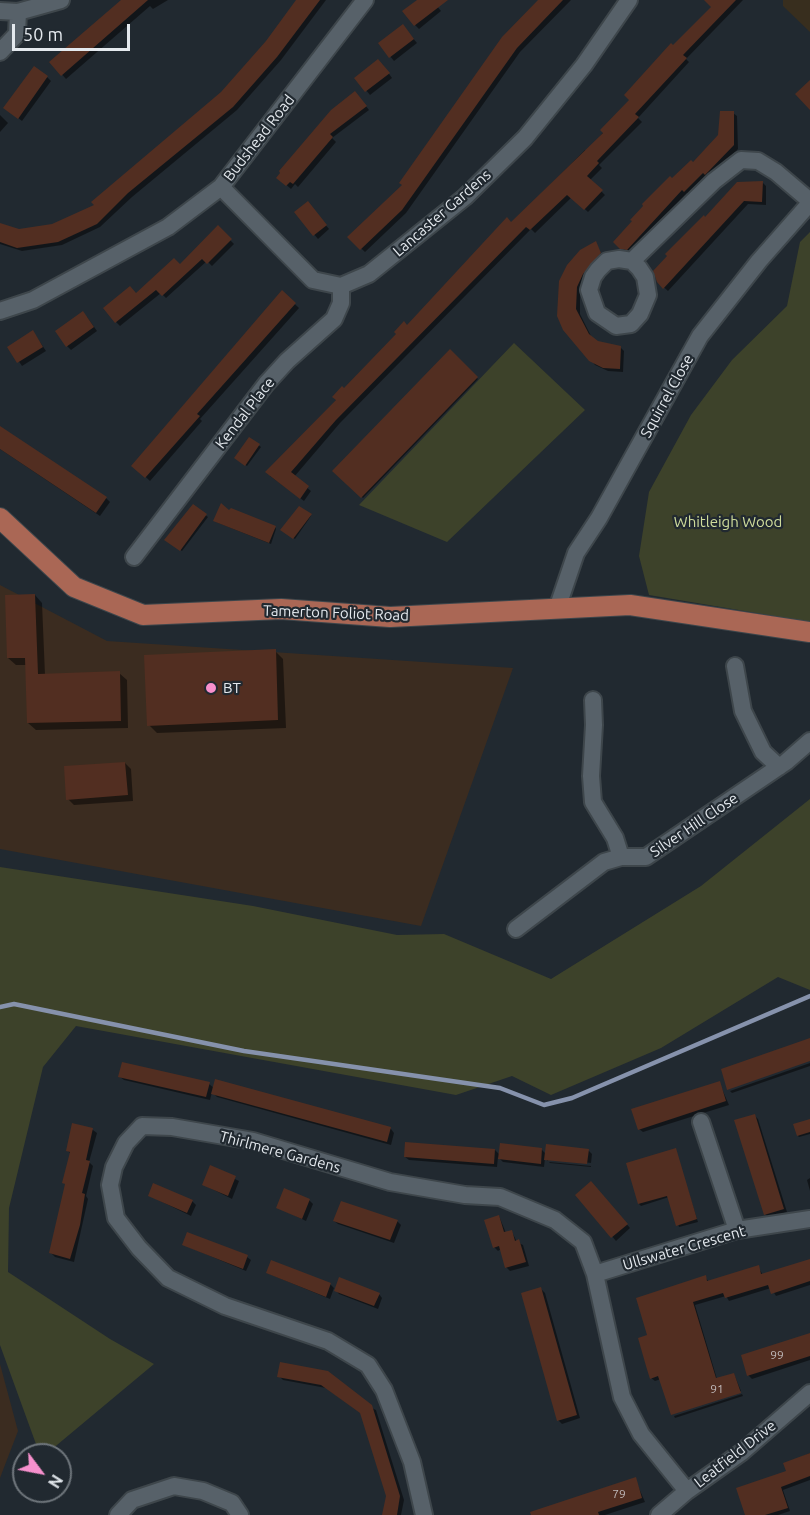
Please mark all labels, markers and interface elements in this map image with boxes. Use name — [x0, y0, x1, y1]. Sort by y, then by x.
scale bar — [15, 12, 134, 50]
text: 50 m — [23, 24, 63, 44]
street label: Budshead Road — [220, 91, 298, 185]
street label: Lancaster Gardens — [389, 166, 495, 260]
street label: Squirrel Close — [637, 351, 697, 441]
street label: Kendal Place — [212, 374, 278, 452]
park label: Whitleigh Wood — [674, 513, 782, 531]
street label: Tamerton Foliot Road — [263, 601, 409, 625]
place label: BT — [223, 679, 241, 697]
marker: BT — [204, 681, 218, 695]
street label: Silver Hill Close — [647, 789, 741, 861]
street label: Thirlmere Gardens — [218, 1127, 342, 1177]
street label: Ullswater Crescent — [621, 1222, 747, 1274]
house number: 99 — [770, 1348, 784, 1362]
house number: 91 — [710, 1382, 724, 1396]
street label: Leatfield Drive — [691, 1417, 779, 1491]
north arrow — [12, 1443, 72, 1503]
text: N — [45, 1472, 66, 1491]
house number: 79 — [612, 1487, 626, 1501]

